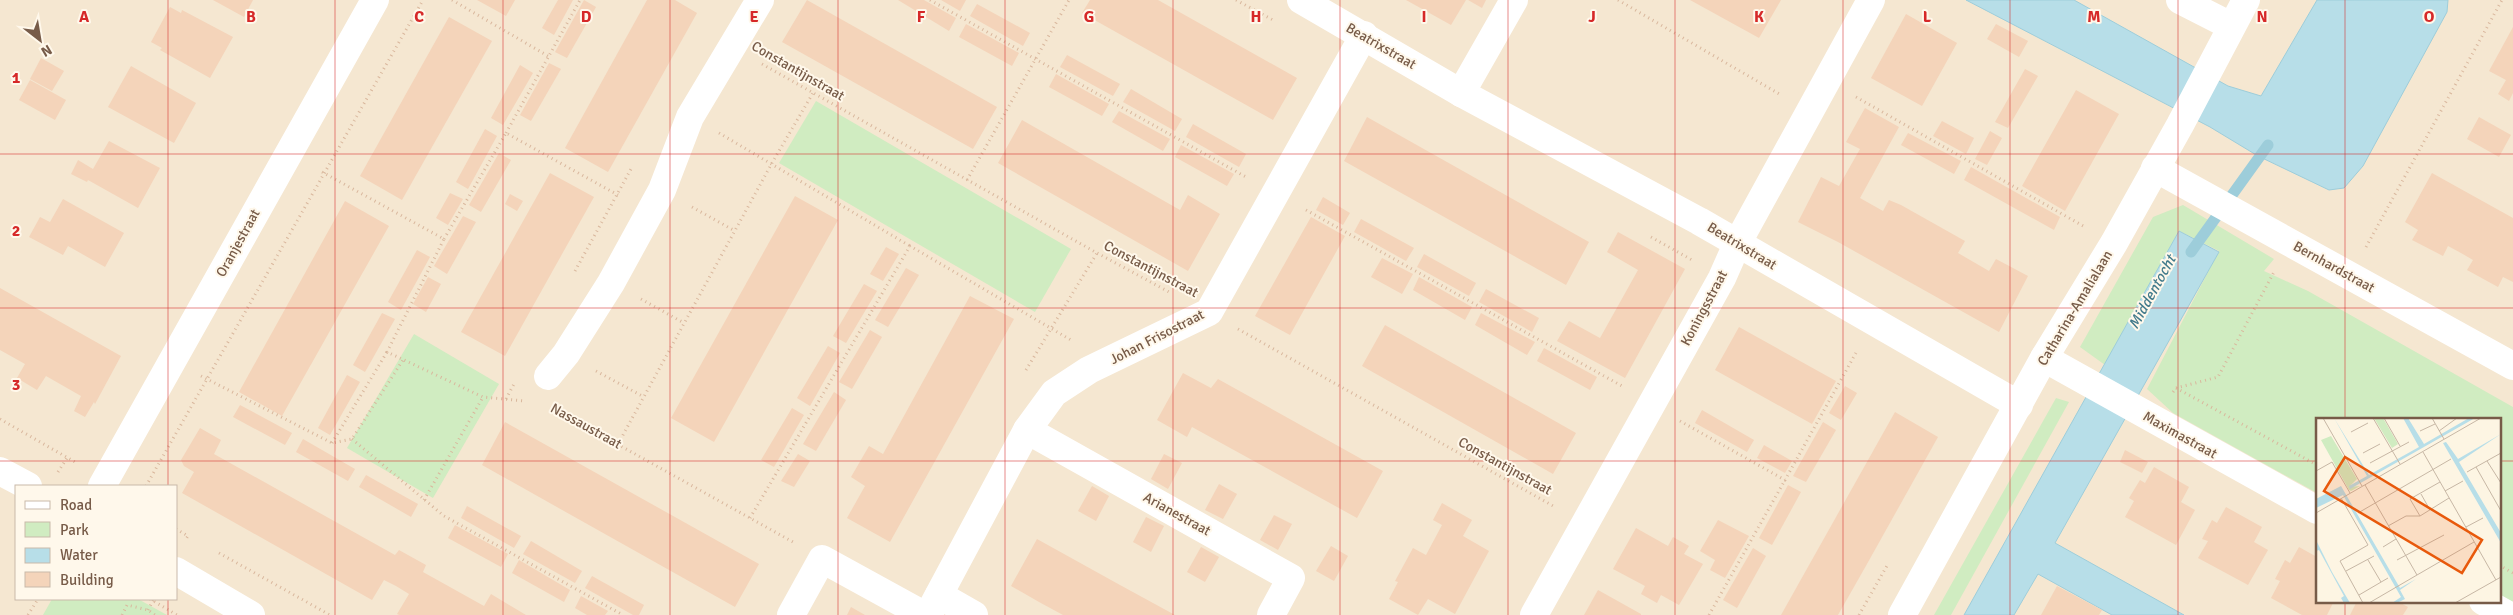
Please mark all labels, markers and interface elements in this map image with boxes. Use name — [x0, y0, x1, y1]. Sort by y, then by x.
text: A — [79, 7, 90, 27]
text: B — [246, 7, 256, 27]
text: C — [414, 7, 424, 27]
text: D — [581, 7, 592, 27]
text: E — [749, 7, 759, 27]
text: F — [917, 7, 926, 27]
text: G — [1084, 7, 1094, 27]
text: H — [1251, 7, 1261, 27]
text: I — [1421, 7, 1427, 27]
text: J — [1588, 7, 1596, 27]
text: K — [1754, 7, 1764, 27]
text: L — [1923, 7, 1932, 27]
text: M — [2087, 7, 2101, 27]
text: N — [2256, 7, 2268, 27]
text: O — [2424, 7, 2435, 27]
north arrow — [15, 15, 65, 65]
street label: Beatrixstraat — [1343, 19, 1419, 73]
street label: Constantijnstraat — [749, 38, 848, 105]
text: N — [38, 41, 55, 61]
text: 1 — [12, 68, 21, 88]
street label: Oranjestraat — [212, 206, 264, 280]
street label: Beatrixstraat — [1704, 219, 1780, 273]
text: 2 — [12, 221, 20, 241]
street label: Constantijnstraat — [1101, 237, 1201, 301]
street label: Bernhardstraat — [2290, 238, 2378, 296]
street label: Catharina-Amalialaan — [2034, 247, 2116, 369]
water label: Middentocht — [2124, 251, 2180, 332]
street label: Koningsstraat — [1677, 267, 1731, 349]
street label: Johan Frisostraat — [1107, 306, 1207, 368]
text: 3 — [12, 375, 20, 395]
street label: Nassaustraat — [547, 400, 625, 453]
street label: Maximastraat — [2140, 408, 2220, 462]
inset map — [2316, 418, 2500, 602]
street label: Constantijnstraat — [1455, 433, 1555, 499]
legend — [15, 485, 178, 600]
street label: Arianestraat — [1140, 489, 1214, 540]
text: Road — [60, 496, 92, 514]
text: Park — [60, 521, 89, 539]
text: Water — [60, 546, 98, 564]
text: Building — [60, 571, 114, 589]

